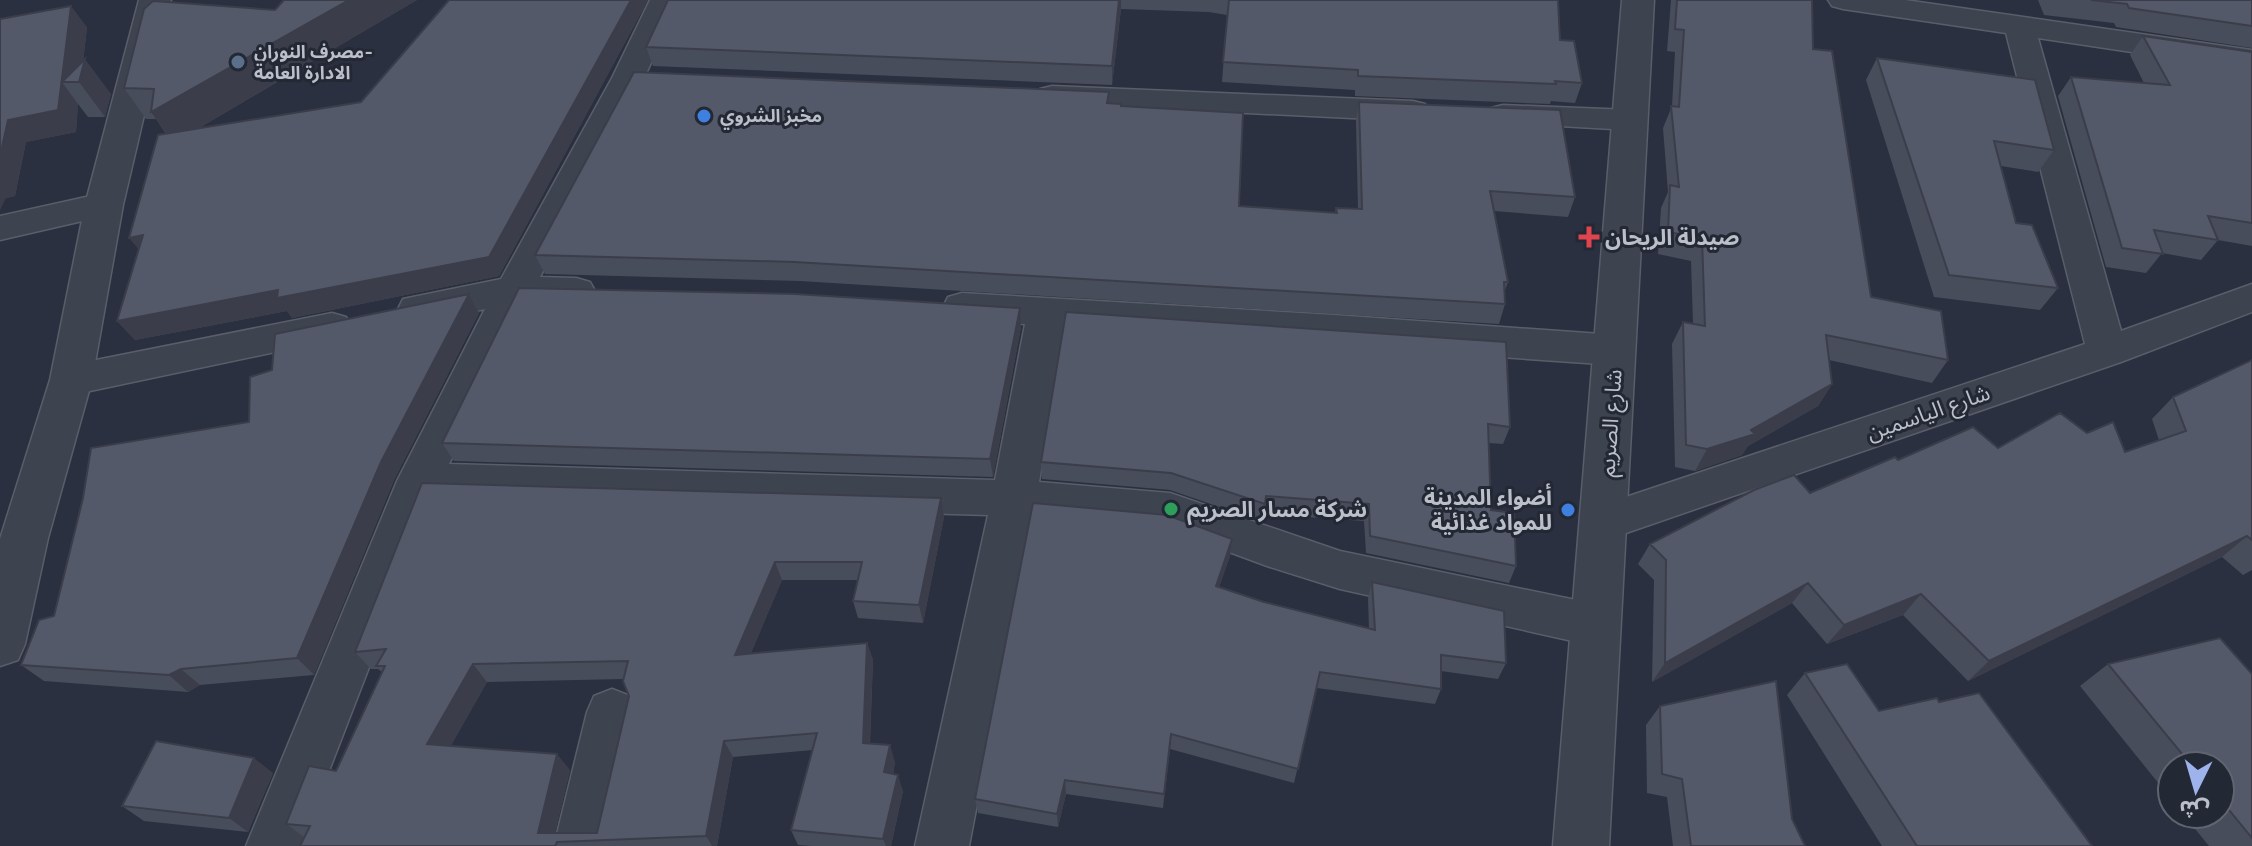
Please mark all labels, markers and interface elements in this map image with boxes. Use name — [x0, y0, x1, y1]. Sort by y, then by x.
place label: مصرف النوران- الادارة العامة — [254, 41, 373, 84]
marker: مصرف النوران- الادارة العامة — [229, 53, 247, 71]
place label: مخبز الشروي — [720, 105, 822, 130]
marker: مخبز الشروي — [695, 107, 713, 125]
place label: صيدلة الريحان — [1605, 224, 1739, 250]
marker: صيدلة الريحان — [1580, 228, 1598, 246]
street label: شارع الصريم — [1593, 368, 1631, 478]
street label: شارع الياسمين — [1863, 379, 1994, 449]
place label: أضواء المدينة للمواد غذائية — [1424, 483, 1552, 535]
place label: شركة مسار الصريم — [1187, 496, 1367, 526]
marker: شركة مسار الصريم — [1162, 500, 1180, 518]
marker: أضواء المدينة للمواد غذائية — [1559, 501, 1577, 519]
north arrow — [2156, 750, 2236, 830]
text: ش — [2178, 796, 2210, 824]

